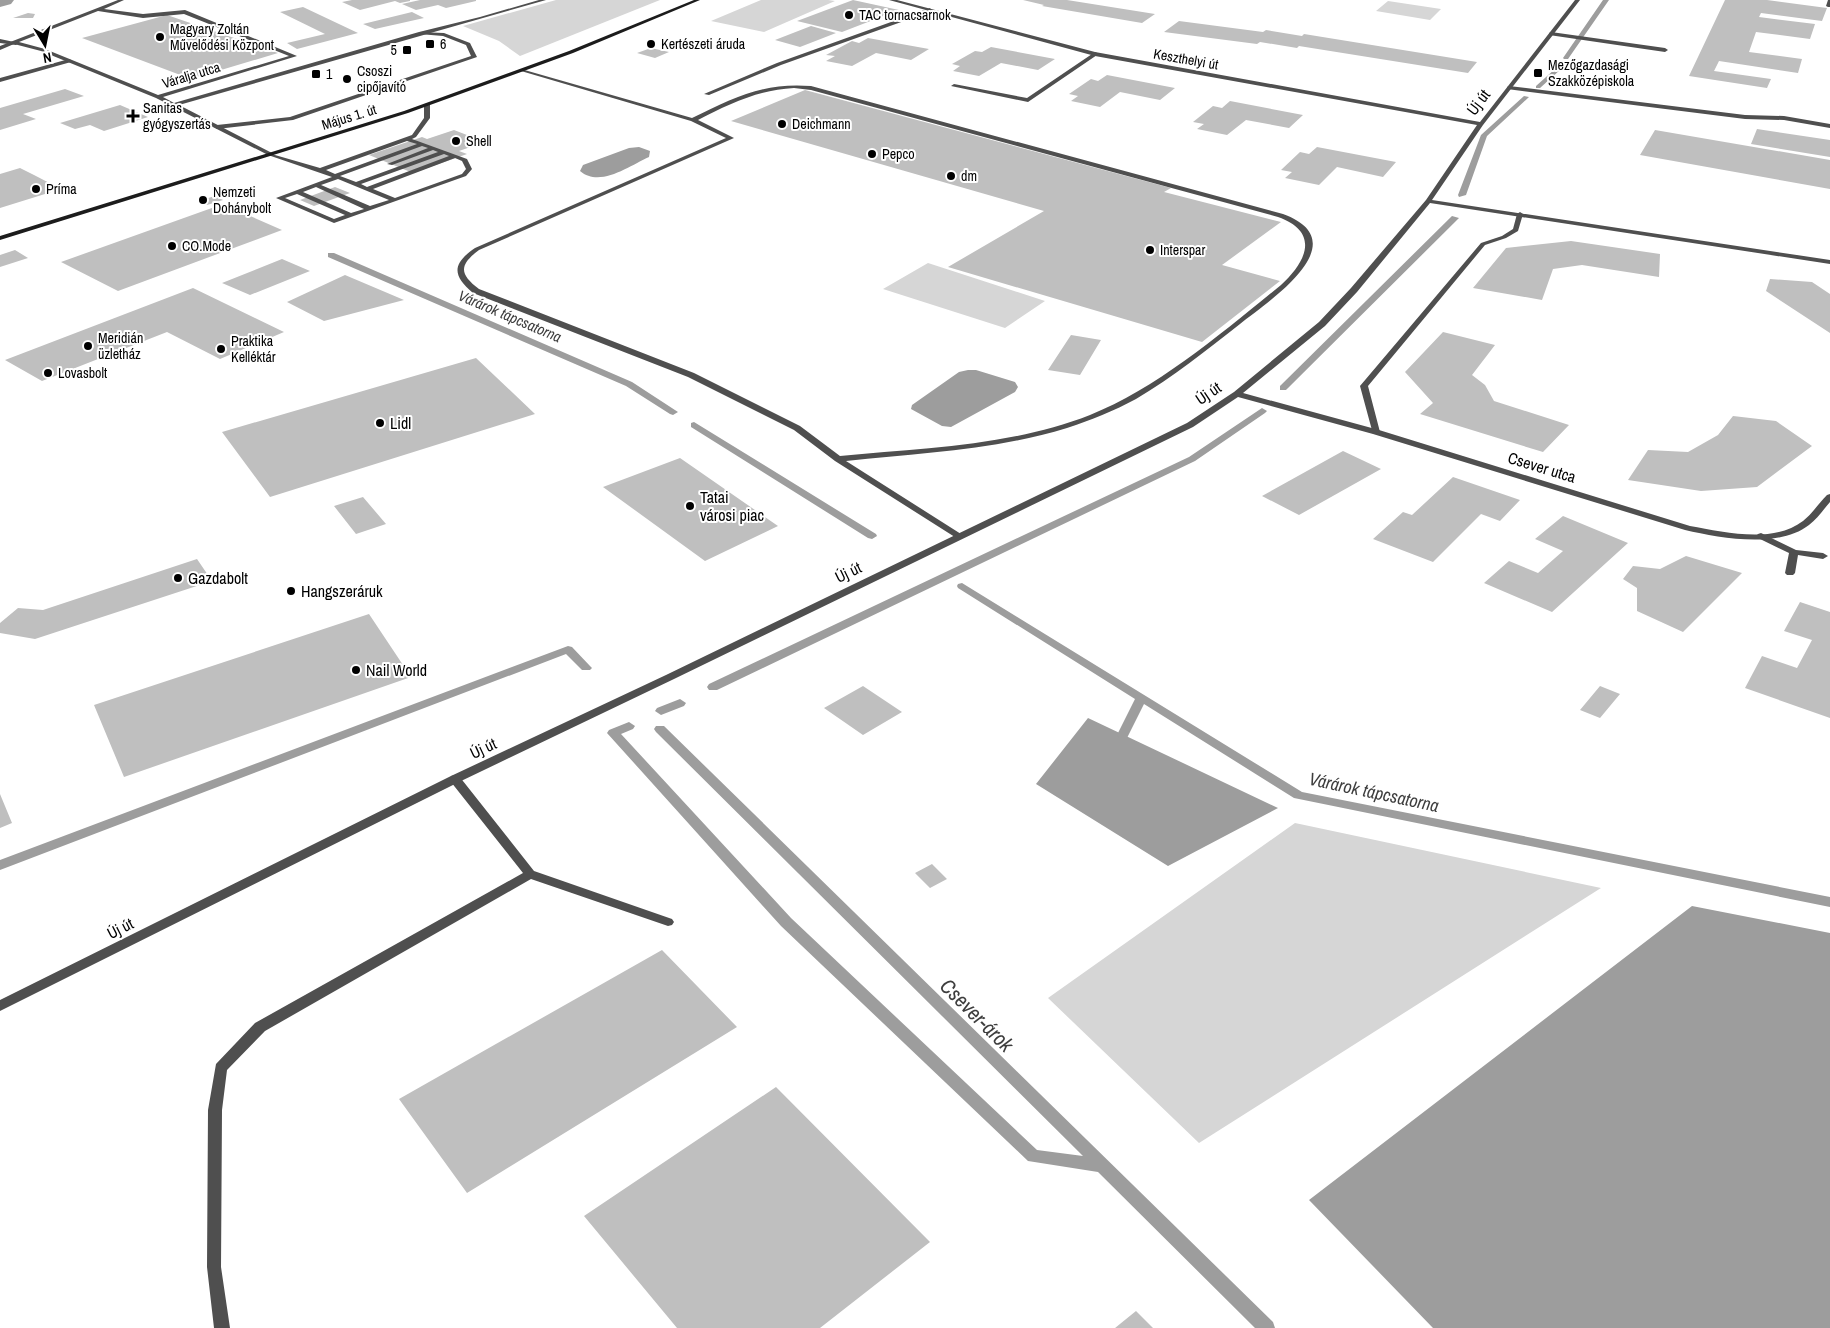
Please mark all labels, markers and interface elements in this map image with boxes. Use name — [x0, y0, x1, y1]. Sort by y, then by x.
place label: TAC tornacsarnok — [859, 6, 951, 24]
marker: TAC tornacsarnok — [843, 9, 855, 21]
north arrow — [20, 20, 70, 70]
place label: Magyary Zoltán Művelődési Központ — [170, 20, 274, 54]
marker: Magyary Zoltán Művelődési Központ — [154, 31, 166, 43]
place label: 6 — [440, 35, 446, 53]
place label: Kertészeti áruda — [661, 35, 746, 53]
marker: 6 — [424, 38, 436, 50]
marker: Kertészeti áruda — [645, 38, 657, 50]
place label: 5 — [391, 41, 397, 59]
marker: 5 — [401, 44, 413, 56]
street label: Keszthelyi út — [1152, 44, 1220, 74]
text: N — [42, 48, 53, 67]
place label: Mezőgazdasági Szakközépiskola — [1548, 56, 1635, 90]
street label: Váralja utca — [160, 57, 223, 92]
place label: Csoszi cipőjavító — [357, 62, 406, 96]
place label: 1 — [326, 65, 333, 83]
marker: Mezőgazdasági Szakközépiskola — [1532, 67, 1544, 79]
marker: 1 — [310, 68, 322, 80]
marker: Csoszi cipőjavító — [341, 73, 353, 85]
street label: Új út — [1461, 84, 1495, 119]
place label: Sanitas gyógyszertás — [143, 99, 211, 133]
street label: Május 1. út — [320, 100, 378, 134]
marker: Sanitas gyógyszertás — [127, 110, 139, 122]
place label: Deichmann — [792, 115, 851, 133]
marker: Deichmann — [776, 118, 788, 130]
place label: Shell — [466, 132, 492, 150]
marker: Shell — [450, 135, 462, 147]
place label: Pepco — [882, 145, 915, 163]
marker: Pepco — [866, 148, 878, 160]
place label: dm — [961, 167, 977, 185]
marker: dm — [945, 170, 957, 182]
place label: Príma — [46, 180, 77, 198]
marker: Príma — [30, 183, 42, 195]
place label: Nemzeti Dohánybolt — [213, 183, 271, 217]
marker: Nemzeti Dohánybolt — [197, 194, 209, 206]
place label: CO.Mode — [182, 237, 231, 255]
marker: CO.Mode — [166, 240, 178, 252]
place label: Interspar — [1160, 241, 1205, 259]
marker: Interspar — [1144, 244, 1156, 256]
water label: Várárok tápcsatorna — [455, 285, 565, 347]
place label: Meridián üzletház — [98, 329, 143, 363]
place label: Praktika Kelléktár — [231, 332, 276, 366]
marker: Meridián üzletház — [82, 340, 94, 352]
marker: Praktika Kelléktár — [215, 343, 227, 355]
place label: Lovasbolt — [58, 364, 107, 382]
marker: Lovasbolt — [42, 367, 54, 379]
street label: Új út — [1191, 376, 1226, 410]
place label: Lidl — [390, 412, 411, 434]
marker: Lidl — [374, 417, 386, 429]
street label: Csever utca — [1505, 446, 1579, 488]
place label: Tatai városi piac — [700, 486, 765, 526]
marker: Tatai városi piac — [684, 500, 696, 512]
street label: Új út — [831, 556, 865, 588]
place label: Gazdabolt — [188, 567, 248, 589]
marker: Gazdabolt — [172, 572, 184, 584]
place label: Hangszeráruk — [301, 580, 383, 602]
marker: Hangszeráruk — [285, 585, 297, 597]
place label: Nail World — [366, 659, 427, 681]
marker: Nail World — [350, 664, 362, 676]
street label: Új út — [466, 732, 500, 764]
water label: Várárok tápcsatorna — [1307, 766, 1441, 818]
street label: Új út — [103, 912, 137, 944]
water label: Csever-árok — [934, 972, 1021, 1059]

